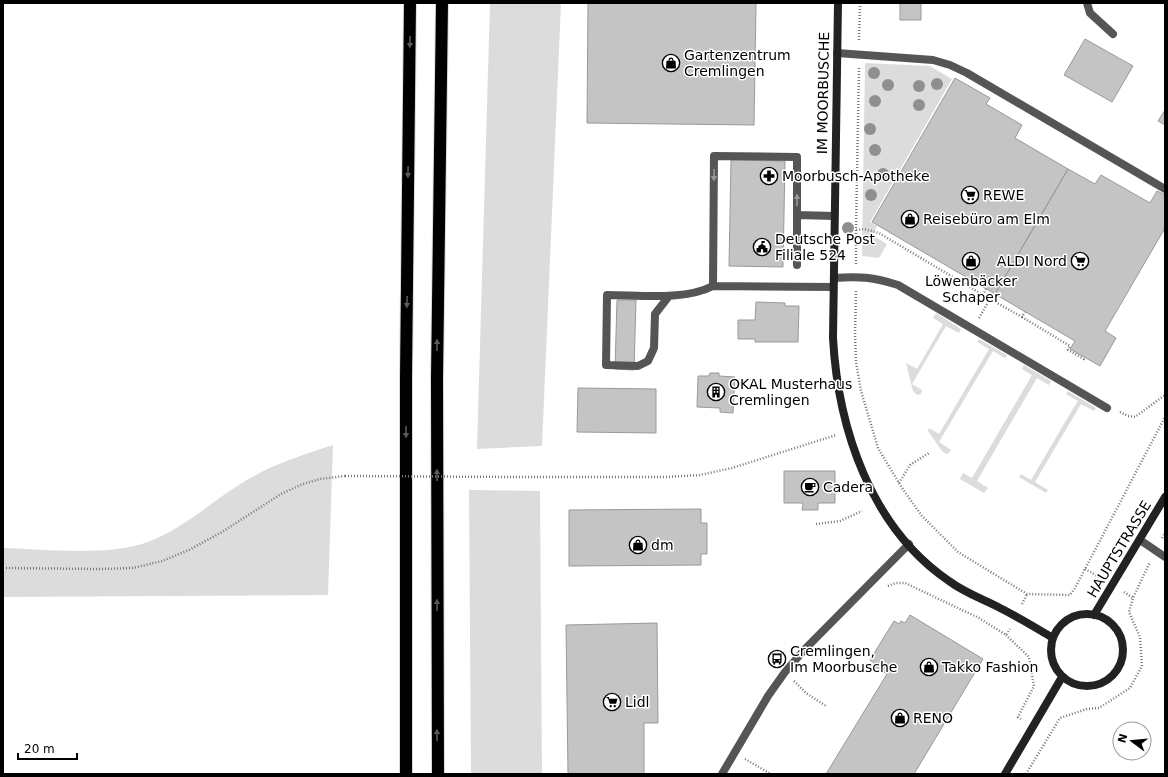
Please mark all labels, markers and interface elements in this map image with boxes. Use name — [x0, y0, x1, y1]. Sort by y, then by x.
street label: IM MOORBUSCHE — [814, 32, 832, 154]
one-way arrow — [407, 36, 413, 49]
place label: Gartenzentrum Cremlingen — [684, 47, 791, 79]
shop icon: Gartenzentrum Cremlingen — [661, 53, 681, 73]
one-way arrow — [405, 166, 411, 179]
pharmacy icon: Moorbusch-Apotheke — [759, 166, 779, 186]
place label: Moorbusch-Apotheke — [782, 168, 930, 184]
one-way arrow — [711, 169, 717, 182]
supermarket icon: REWE — [960, 185, 980, 205]
place label: REWE — [983, 187, 1024, 203]
one-way arrow — [794, 193, 800, 206]
shop icon: Reisebüro am Elm — [900, 209, 920, 229]
place label: Reisebüro am Elm — [923, 211, 1050, 227]
place label: Deutsche Post Filiale 524 — [775, 231, 875, 263]
public building icon: Deutsche Post Filiale 524 — [752, 237, 772, 257]
shop icon: Löwenbäcker Schaper — [961, 251, 981, 271]
supermarket icon: ALDI Nord — [1070, 251, 1090, 271]
place label: ALDI Nord — [997, 253, 1067, 269]
place label: Löwenbäcker Schaper — [925, 273, 1017, 305]
one-way arrow — [404, 296, 410, 309]
one-way arrow — [434, 338, 440, 351]
place label: OKAL Musterhaus Cremlingen — [729, 376, 852, 408]
building icon: OKAL Musterhaus Cremlingen — [706, 382, 726, 402]
one-way arrow — [403, 426, 409, 439]
one-way arrow — [434, 468, 440, 481]
cafe icon: Cadera — [800, 477, 820, 497]
place label: Cadera — [823, 479, 873, 495]
street label: HAUPTSTRASSE — [1084, 498, 1154, 600]
shop icon: dm — [628, 535, 648, 555]
place label: dm — [651, 537, 674, 553]
one-way arrow — [434, 598, 440, 611]
place label: Cremlingen, Im Moorbusche — [790, 643, 897, 675]
bus stop icon: Cremlingen, Im Moorbusche — [767, 649, 787, 669]
shop icon: Takko Fashion — [919, 657, 939, 677]
place label: Takko Fashion — [941, 659, 1038, 675]
supermarket icon: Lidl — [602, 692, 622, 712]
place label: Lidl — [625, 694, 649, 710]
shop icon: RENO — [890, 708, 910, 728]
place label: RENO — [913, 710, 953, 726]
north arrow — [1112, 721, 1152, 761]
one-way arrow — [434, 728, 440, 741]
text: N — [1115, 732, 1130, 745]
scale bar — [18, 735, 77, 761]
text: 20 m — [24, 742, 55, 756]

